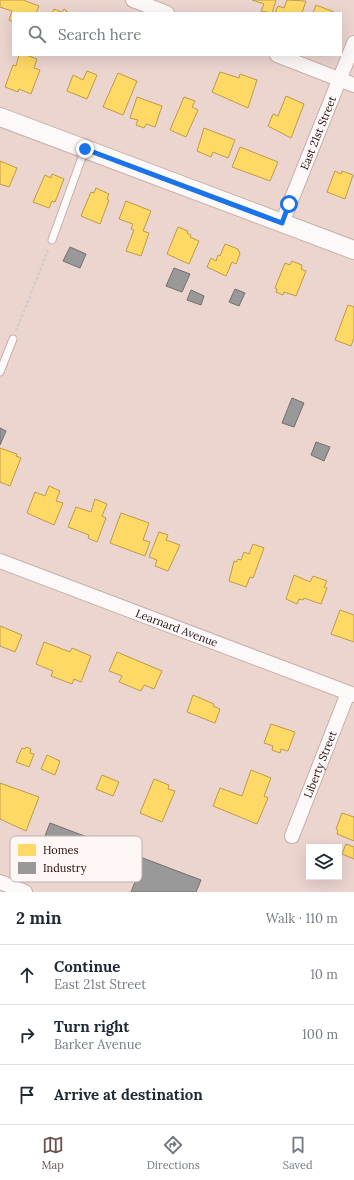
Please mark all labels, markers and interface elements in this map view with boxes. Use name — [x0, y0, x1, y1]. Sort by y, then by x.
search box — [12, 12, 342, 56]
icon: search — [26, 23, 48, 45]
text: Search here — [58, 25, 141, 44]
street label: East 21st Street — [297, 93, 339, 172]
route end — [76, 140, 94, 158]
route start — [280, 195, 298, 213]
street label: Learnard Avenue — [134, 606, 220, 650]
street label: Liberty Street — [301, 728, 340, 800]
legend — [10, 836, 142, 882]
text: Homes — [43, 843, 79, 857]
map controls — [306, 844, 342, 880]
button: layers — [306, 844, 342, 880]
text: Industry — [43, 861, 87, 875]
text: 2 min — [16, 907, 62, 929]
text: Walk · 110 m — [266, 910, 338, 927]
text: Continue — [54, 957, 120, 976]
icon: ahead — [16, 964, 38, 986]
text: 10 m — [310, 966, 338, 983]
text: East 21st Street — [54, 976, 146, 993]
text: Turn right — [54, 1017, 130, 1036]
icon: right — [16, 1024, 38, 1046]
text: 100 m — [302, 1026, 338, 1043]
text: Barker Avenue — [54, 1036, 141, 1053]
icon: arrive — [16, 1084, 38, 1106]
text: Arrive at destination — [54, 1085, 203, 1104]
tab: Map — [41, 1134, 64, 1172]
tab: Directions — [147, 1134, 200, 1172]
tab: Saved — [283, 1134, 313, 1172]

